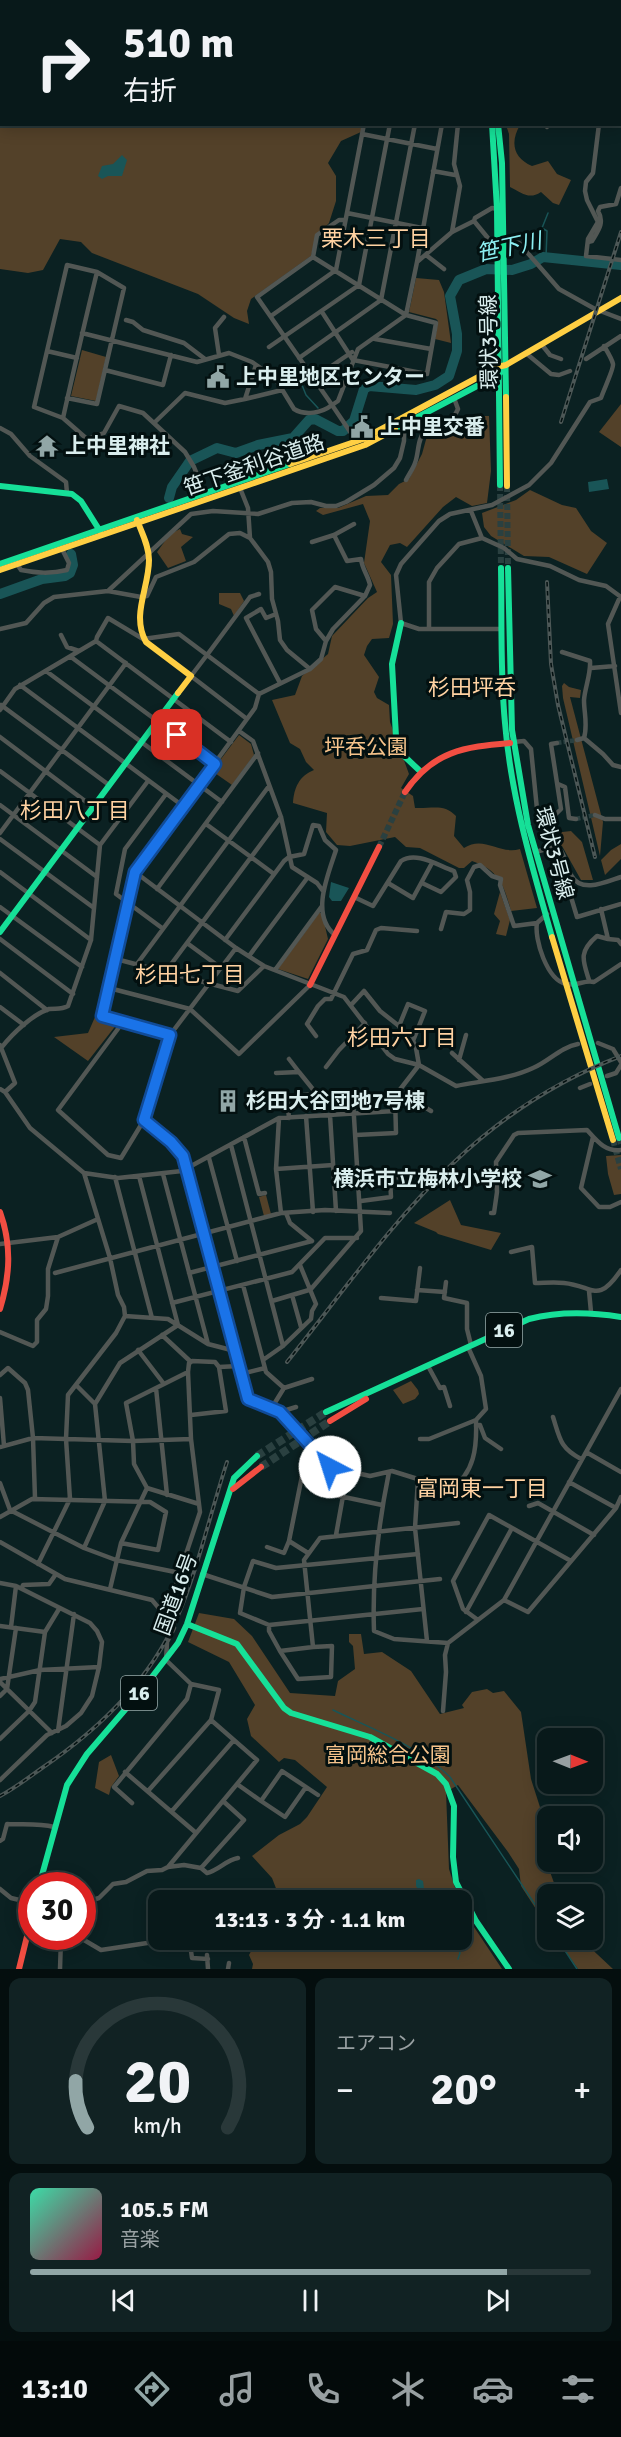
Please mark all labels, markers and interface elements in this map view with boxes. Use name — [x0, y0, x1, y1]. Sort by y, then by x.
text: 510 m — [123, 18, 234, 69]
icon: right — [24, 24, 102, 102]
text: 右折 — [123, 75, 177, 108]
district label: 栗木三丁目 — [321, 225, 431, 252]
water label: 笹下川 — [474, 227, 546, 267]
street label: 環状3号線 — [475, 294, 503, 390]
public building icon: 上中里地区センター — [205, 364, 231, 390]
place label: 上中里地区センター — [236, 364, 425, 390]
public building icon: 上中里交番 — [349, 414, 375, 440]
place label: 上中里交番 — [380, 414, 485, 440]
street label: 笹下釜利谷道路 — [180, 429, 328, 501]
temple icon: 上中里神社 — [34, 433, 60, 459]
place label: 上中里神社 — [65, 433, 170, 459]
district label: 杉田坪呑 — [428, 674, 516, 701]
pin — [151, 709, 202, 760]
icon: arrive — [160, 718, 193, 751]
park label: 坪呑公園 — [324, 734, 408, 760]
district label: 杉田八丁目 — [20, 797, 130, 824]
street label: 環状3号線 — [529, 804, 579, 902]
district label: 杉田七丁目 — [135, 961, 245, 988]
district label: 杉田六丁目 — [347, 1024, 457, 1051]
building icon: 杉田大谷団地7号棟 — [215, 1088, 241, 1114]
place label: 杉田大谷団地7号棟 — [246, 1088, 425, 1114]
place label: 横浜市立梅林小学校 — [333, 1166, 522, 1192]
school or university icon: 横浜市立梅林小学校 — [527, 1166, 553, 1192]
road number: 16 — [486, 1313, 522, 1347]
position arrow — [298, 1435, 362, 1499]
district label: 富岡東一丁目 — [416, 1475, 548, 1502]
street label: 国道16号 — [149, 1549, 203, 1639]
road number: 16 — [121, 1676, 157, 1710]
north arrow — [537, 1728, 603, 1794]
map controls — [537, 1728, 603, 1950]
park label: 富岡総合公園 — [325, 1742, 451, 1768]
button: sound — [537, 1806, 603, 1872]
speed limit sign: 30 — [18, 1872, 96, 1950]
button: layers — [537, 1884, 603, 1950]
text: 13:13 · 3 分 · 1.1 km — [215, 1906, 405, 1933]
text: エアコン — [336, 2031, 416, 2056]
text: 20 — [124, 2043, 191, 2120]
text: 20° — [430, 2062, 497, 2117]
text: − — [336, 2070, 354, 2111]
text: + — [573, 2070, 591, 2111]
text: km/h — [133, 2113, 182, 2139]
text: 105.5 FM — [120, 2196, 209, 2223]
text: 音楽 — [120, 2227, 160, 2252]
icon: previous — [107, 2284, 140, 2317]
icon: pause — [294, 2284, 327, 2317]
icon: next — [481, 2284, 514, 2317]
icon: directions — [131, 2368, 173, 2410]
icon: music — [216, 2368, 258, 2410]
icon: phone — [302, 2368, 344, 2410]
icon: climate — [387, 2368, 429, 2410]
icon: car — [472, 2368, 514, 2410]
icon: filters — [557, 2368, 599, 2410]
text: 13:10 — [22, 2373, 88, 2406]

